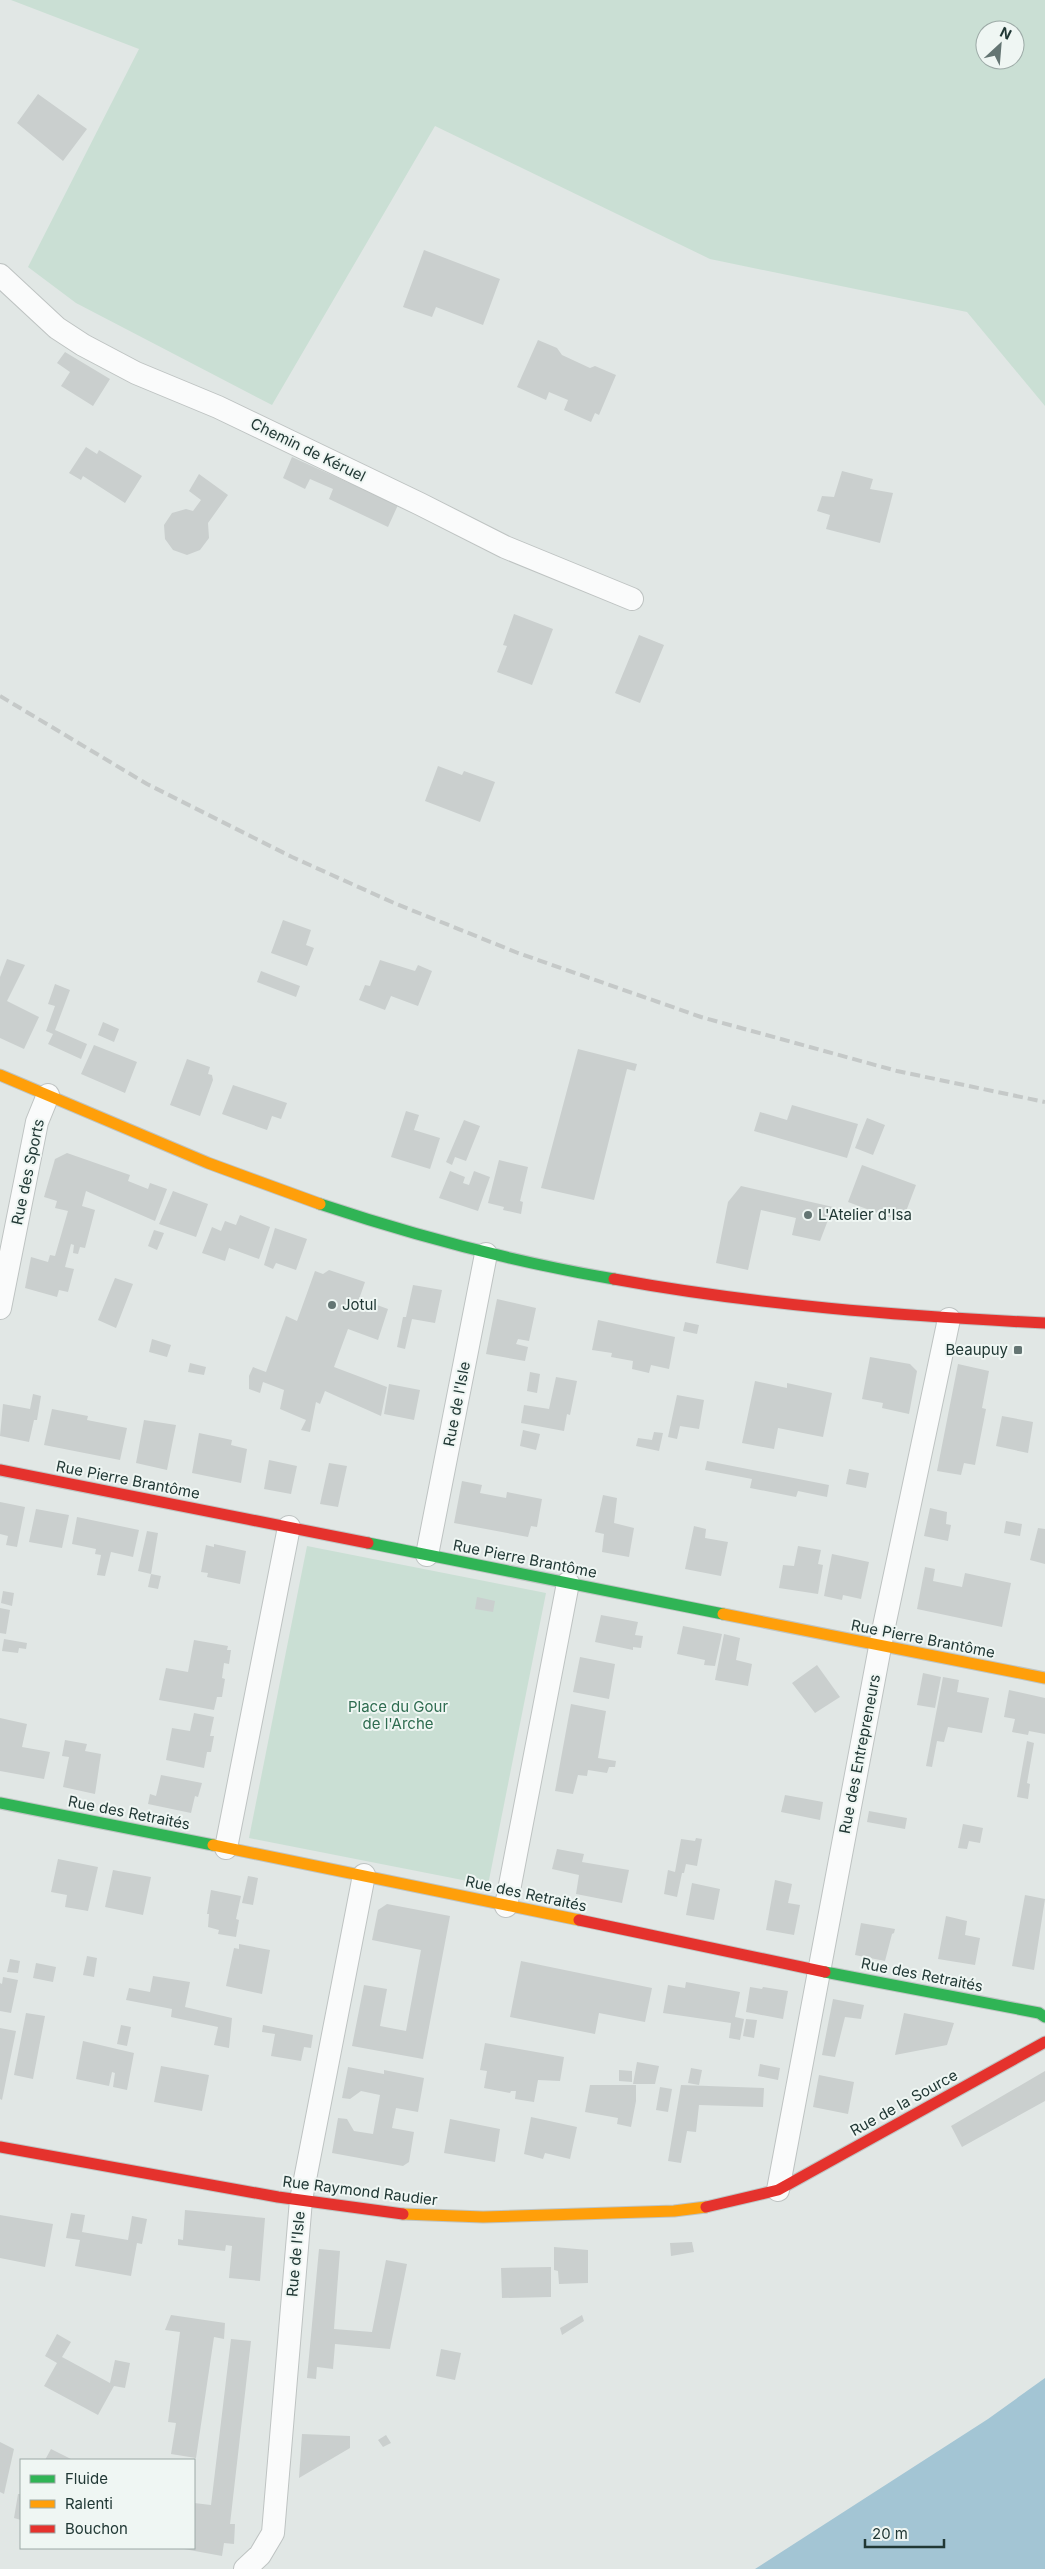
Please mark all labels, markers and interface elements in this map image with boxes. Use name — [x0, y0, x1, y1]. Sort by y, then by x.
north arrow — [975, 20, 1025, 70]
text: N — [997, 23, 1014, 43]
street label: Chemin de Kéruel — [248, 413, 369, 486]
street label: Rue des Sports — [7, 1117, 48, 1227]
place label: L'Atelier d'Isa — [818, 1205, 912, 1224]
marker: L'Atelier d'Isa — [802, 1209, 814, 1221]
place label: Jotul — [342, 1295, 377, 1314]
marker: Jotul — [326, 1299, 338, 1311]
place label: Beaupuy — [946, 1340, 1009, 1359]
marker: Beaupuy — [1012, 1344, 1024, 1356]
street label: Rue de l'Isle — [439, 1360, 474, 1448]
street label: Rue Pierre Brantôme — [55, 1456, 202, 1503]
street label: Rue Pierre Brantôme — [452, 1535, 599, 1582]
street label: Rue Pierre Brantôme — [850, 1615, 997, 1662]
street label: Rue des Entrepreneurs — [835, 1673, 884, 1835]
park label: Place du Gour de l'Arche — [348, 1697, 448, 1733]
street label: Rue des Retraités — [67, 1791, 192, 1834]
street label: Rue des Retraités — [464, 1871, 589, 1916]
street label: Rue des Retraités — [860, 1953, 985, 1996]
street label: Rue de la Source — [847, 2065, 961, 2140]
street label: Rue Raymond Raudier — [281, 2172, 439, 2209]
street label: Rue de l'Isle — [282, 2210, 309, 2298]
legend — [20, 2459, 195, 2549]
text: Fluide — [65, 2469, 108, 2488]
text: Ralenti — [65, 2494, 113, 2513]
scale bar — [865, 2516, 944, 2548]
text: Bouchon — [65, 2519, 128, 2538]
text: 20 m — [872, 2524, 908, 2543]

